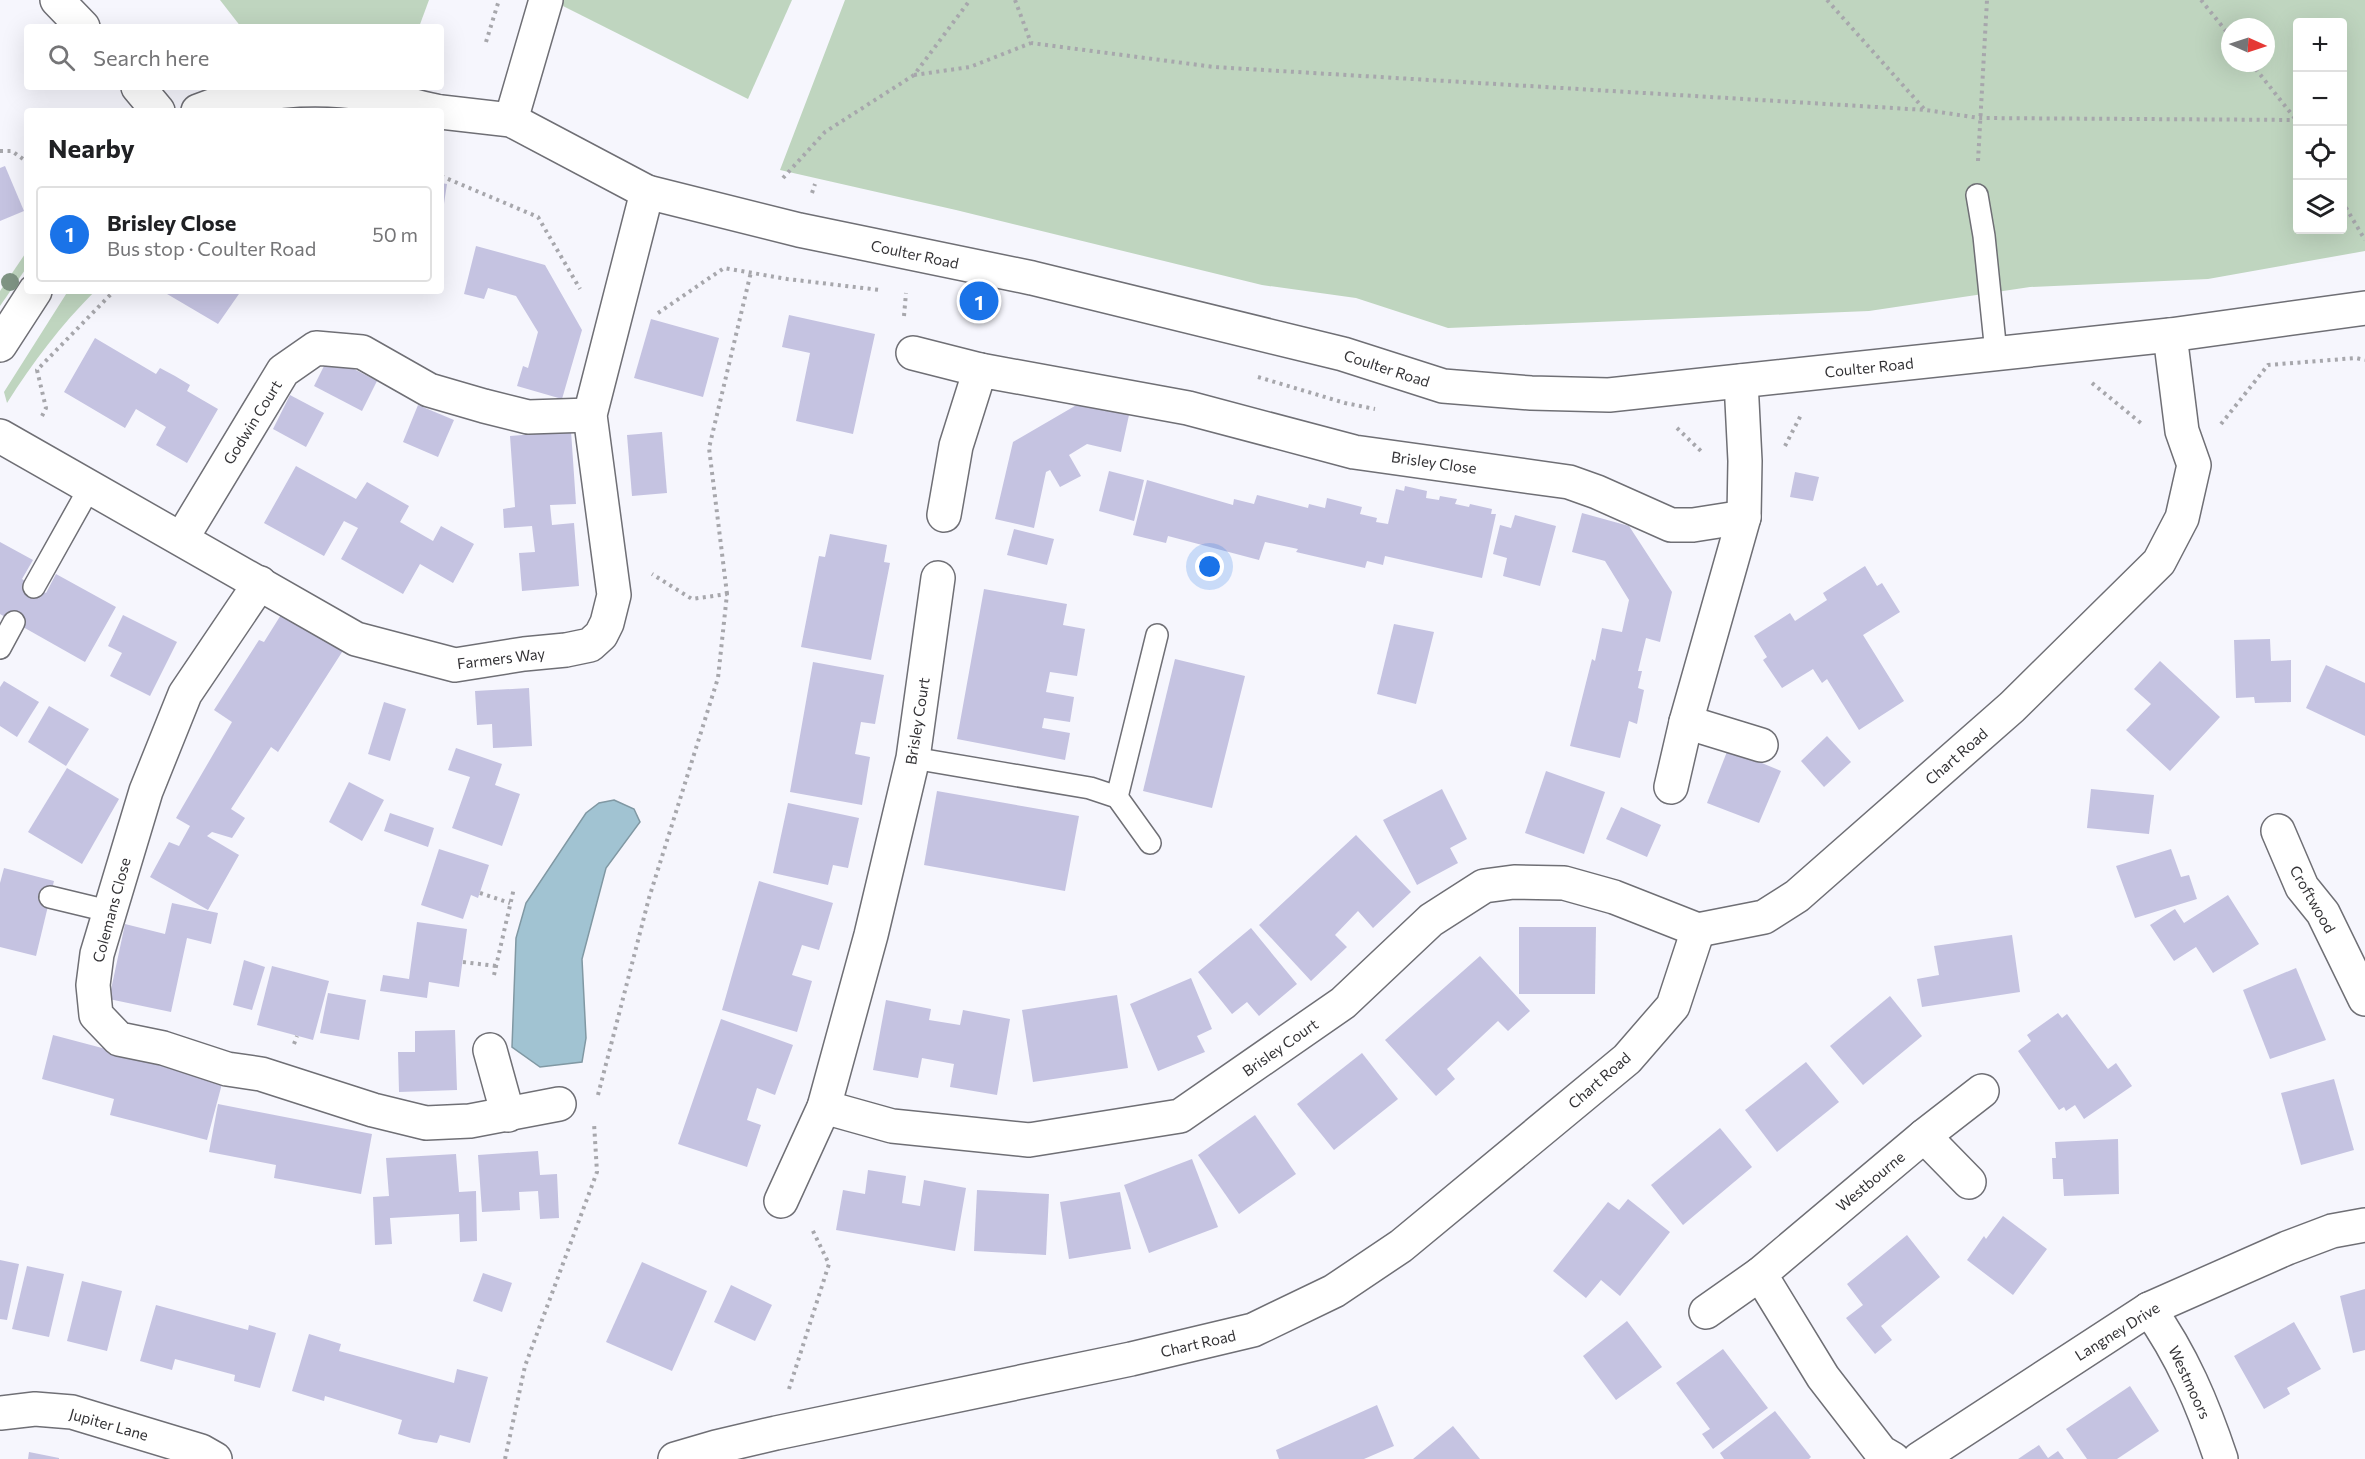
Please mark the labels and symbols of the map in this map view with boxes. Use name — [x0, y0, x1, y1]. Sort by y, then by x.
north arrow — [2221, 18, 2275, 72]
street label: Coulter Road — [869, 236, 961, 272]
pin: 1 — [960, 278, 998, 324]
street label: Coulter Road — [1342, 346, 1432, 390]
street label: Coulter Road — [1824, 353, 1914, 381]
street label: Godwin Court — [219, 377, 285, 467]
street label: Brisley Close — [1390, 447, 1478, 477]
your location — [1195, 552, 1224, 581]
street label: Farmers Way — [456, 644, 546, 672]
street label: Brisley Court — [901, 676, 933, 766]
street label: Chart Road — [1921, 724, 1991, 788]
street label: Colemans Close — [88, 856, 134, 964]
street label: Croftwood — [2286, 862, 2340, 936]
street label: Brisley Court — [1239, 1014, 1321, 1080]
street label: Chart Road — [1564, 1048, 1634, 1112]
street label: Westbourne — [1832, 1147, 1908, 1215]
street label: Langney Drive — [2071, 1298, 2163, 1364]
street label: Chart Road — [1159, 1326, 1237, 1360]
street label: Westmoors — [2165, 1343, 2215, 1422]
street label: Jupiter Lane — [67, 1404, 151, 1444]

